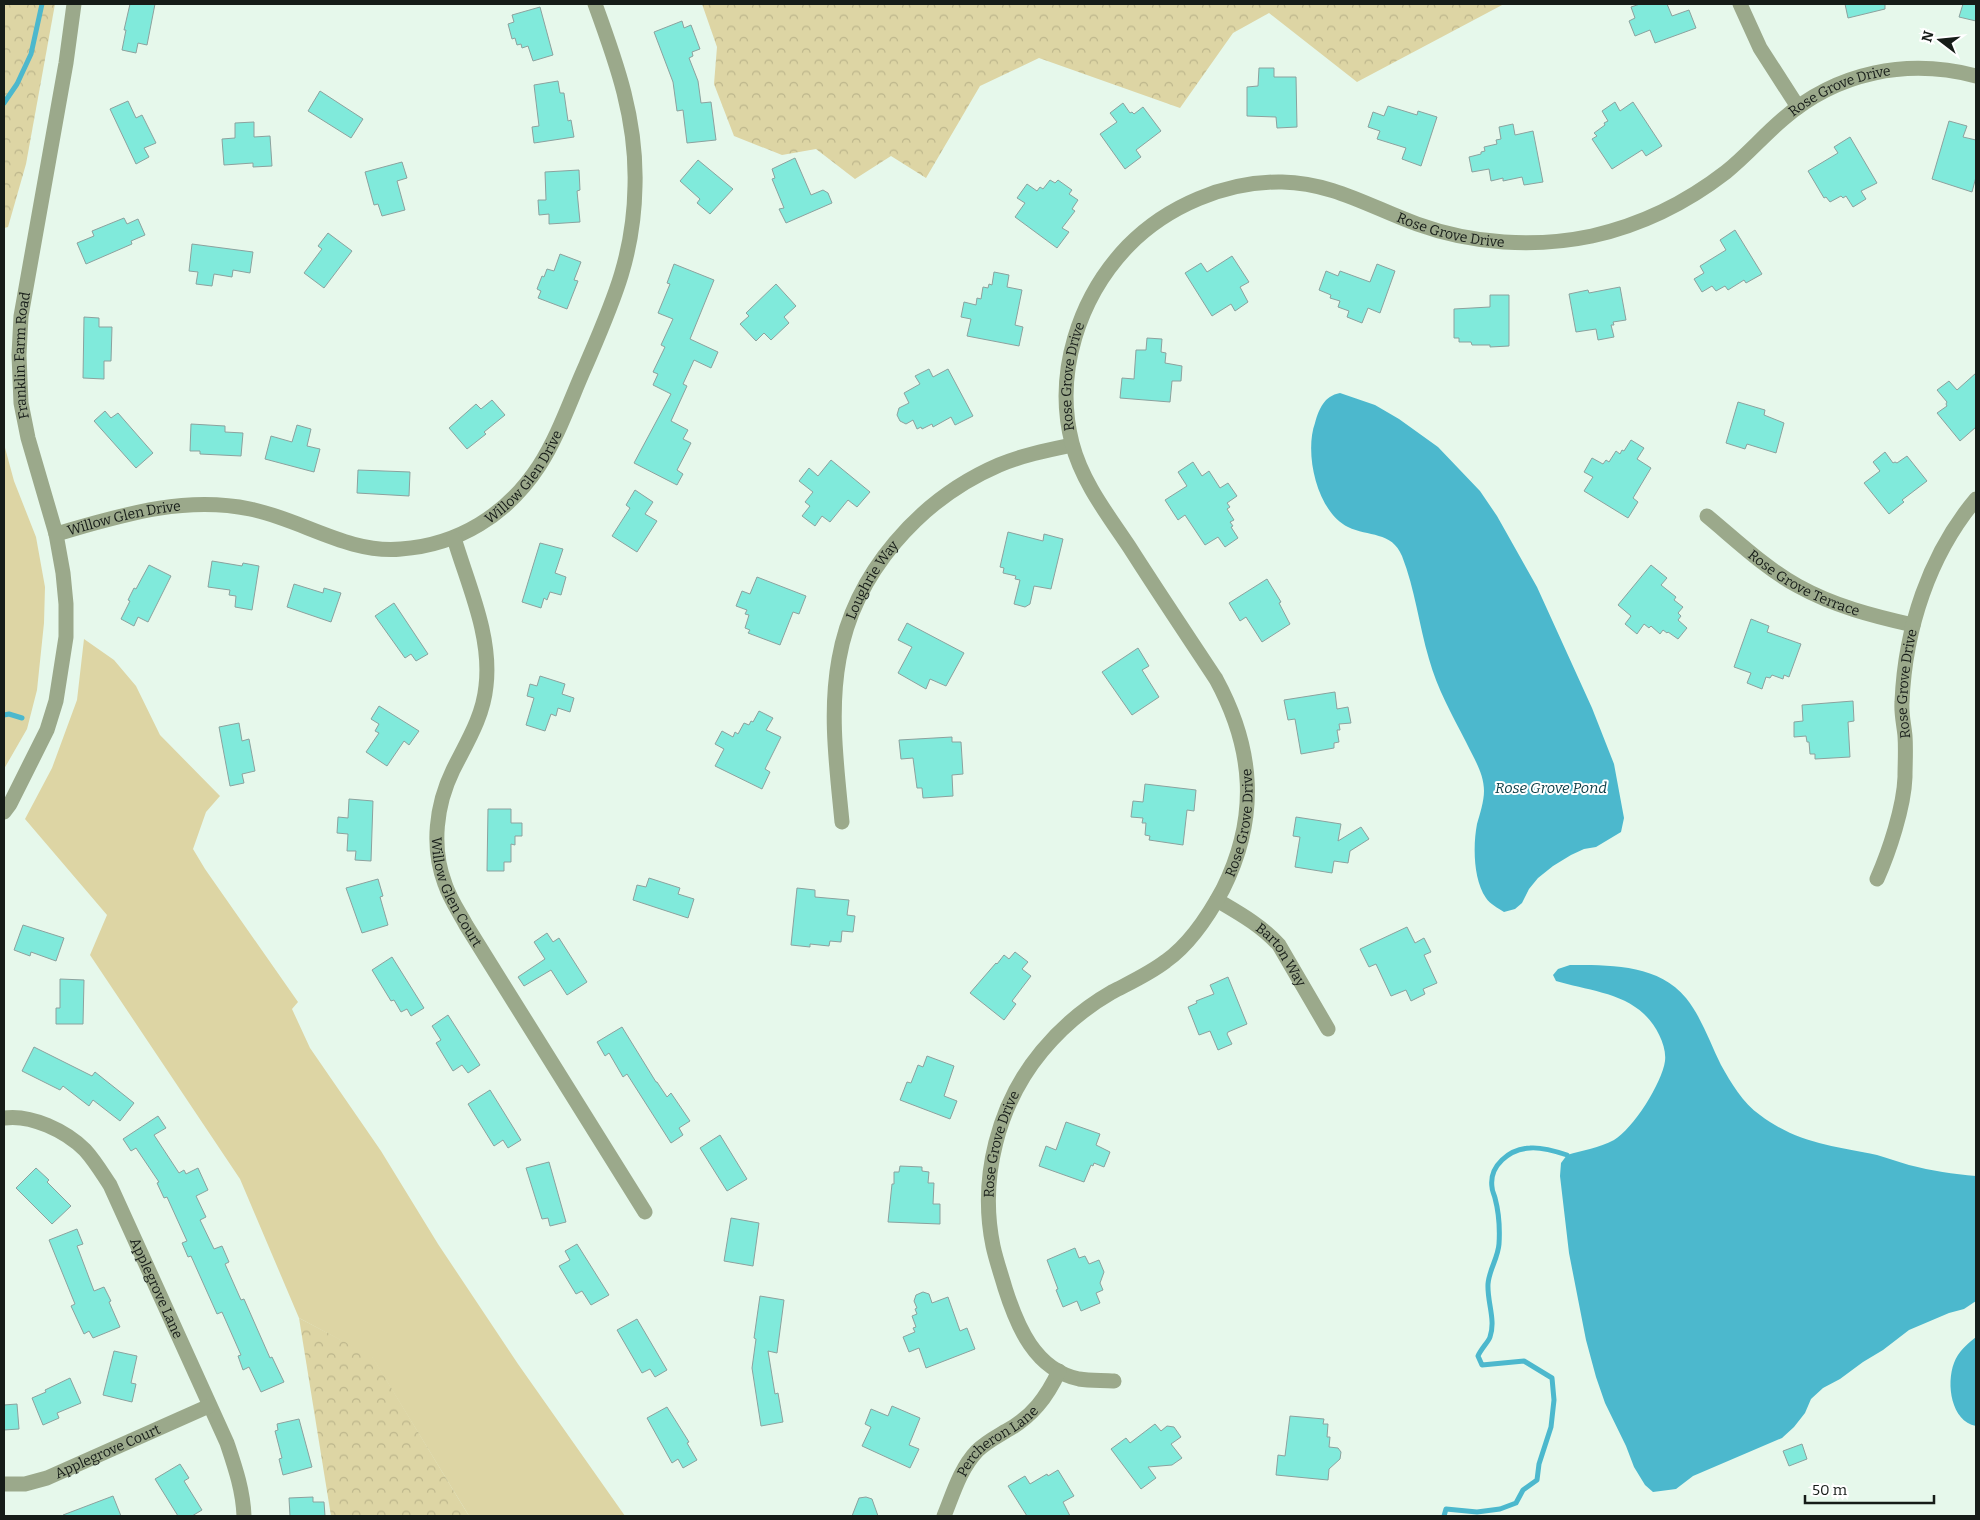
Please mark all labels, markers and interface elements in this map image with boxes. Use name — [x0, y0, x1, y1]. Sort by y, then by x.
north arrow — [1915, 15, 1965, 65]
text: N — [1918, 29, 1938, 44]
street label: Rose Grove Drive — [1785, 62, 1892, 120]
street label: Rose Grove Drive — [1394, 209, 1505, 251]
street label: Franklin Farm Road — [10, 290, 34, 421]
street label: Rose Grove Drive — [1058, 320, 1088, 432]
street label: Willow Glen Drive — [481, 427, 566, 527]
street label: Willow Glen Drive — [65, 497, 181, 539]
street label: Loughrie Way — [842, 536, 902, 622]
street label: Rose Grove Terrace — [1745, 546, 1862, 619]
street label: Rose Grove Drive — [1893, 627, 1920, 739]
street label: Rose Grove Drive — [1221, 768, 1256, 879]
water label: Rose Grove Pond — [1495, 779, 1607, 797]
street label: Willow Glen Court — [428, 837, 486, 950]
street label: Barton Way — [1253, 919, 1310, 990]
street label: Rose Grove Drive — [980, 1088, 1023, 1198]
street label: Applegrove Lane — [127, 1235, 187, 1341]
street label: Percheron Lane — [953, 1402, 1042, 1479]
street label: Applegrove Court — [52, 1420, 163, 1482]
scale bar — [1805, 1472, 1934, 1504]
text: 50 m — [1812, 1481, 1848, 1499]

